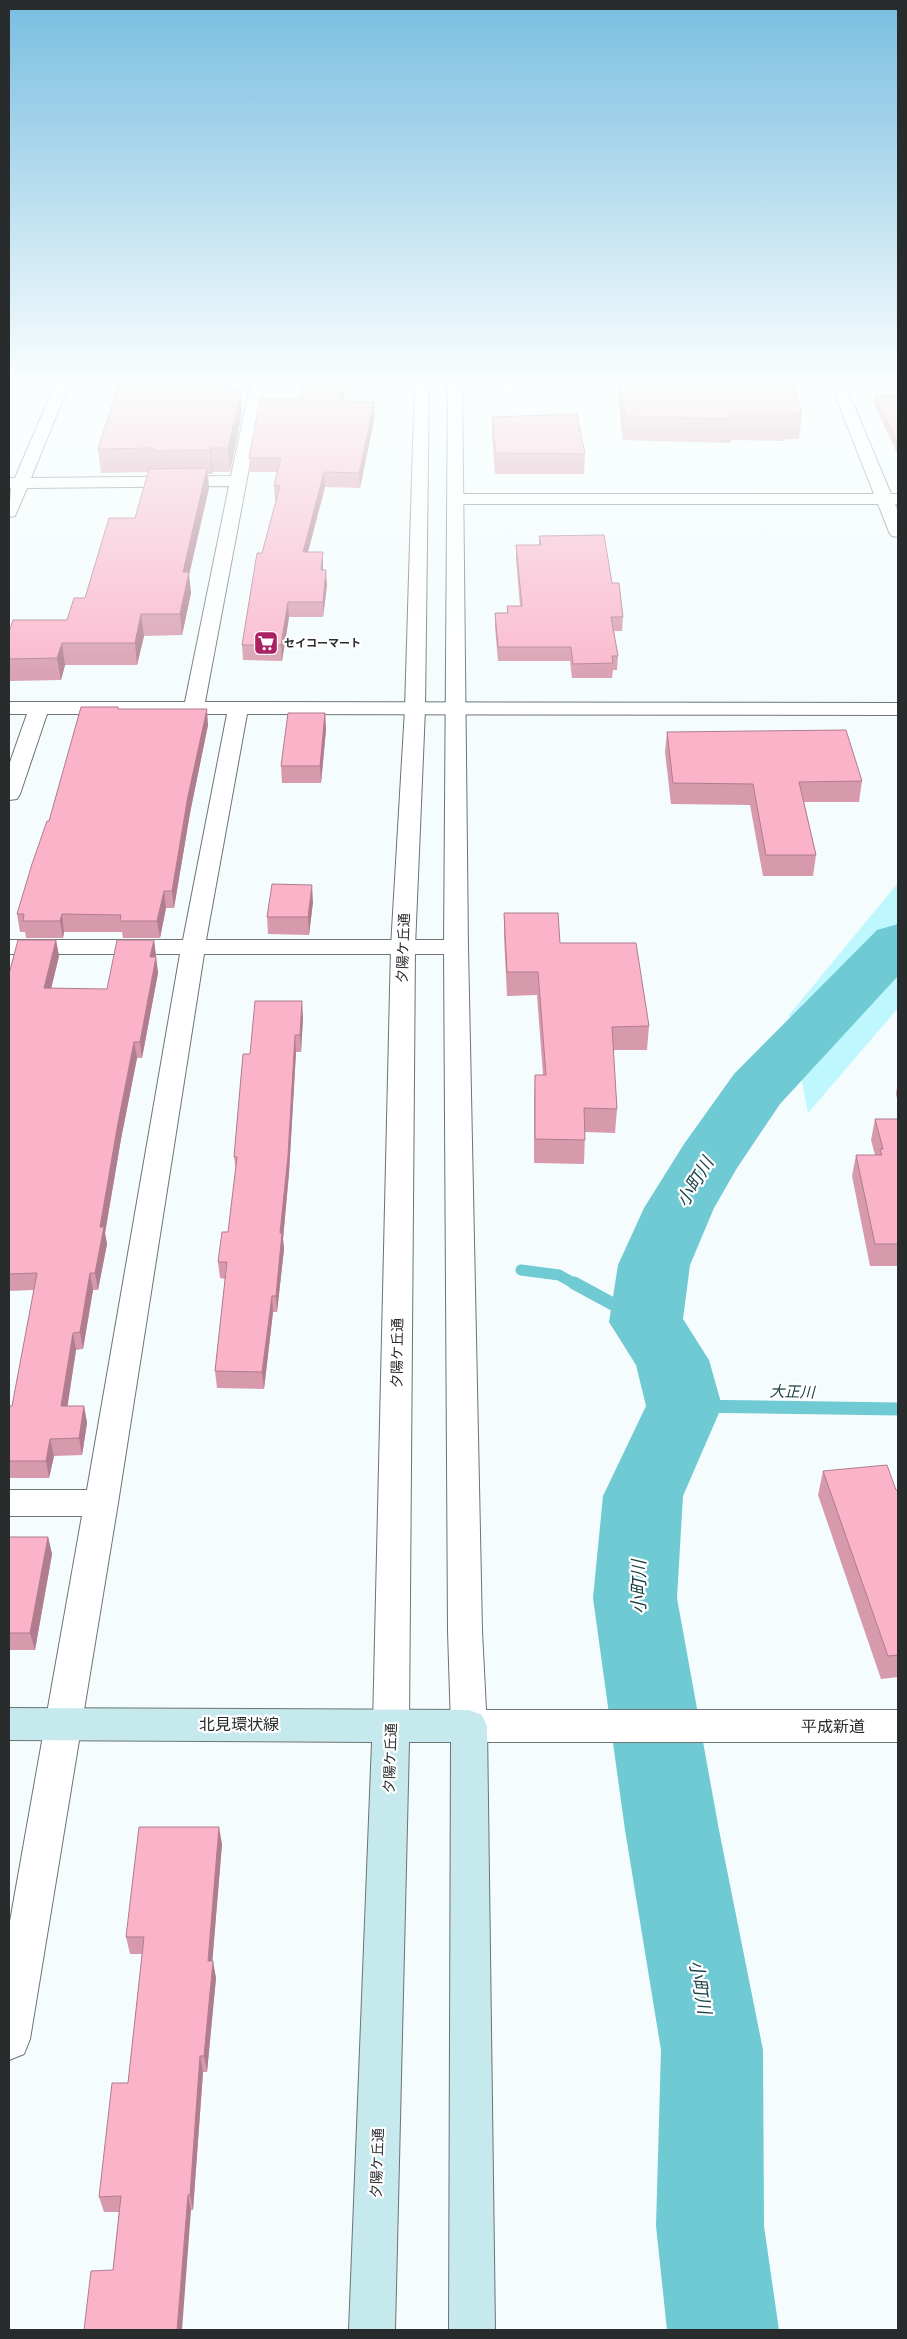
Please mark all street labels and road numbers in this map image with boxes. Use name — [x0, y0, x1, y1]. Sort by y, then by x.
street label: 夕陽ケ丘通 — [394, 913, 412, 983]
street label: 夕陽ケ丘通 — [388, 1318, 406, 1388]
street label: 北見環状線 — [199, 1715, 279, 1734]
street label: 平成新道 — [801, 1717, 865, 1736]
street label: 夕陽ケ丘通 — [381, 1723, 399, 1793]
street label: 夕陽ケ丘通 — [368, 2128, 386, 2198]

